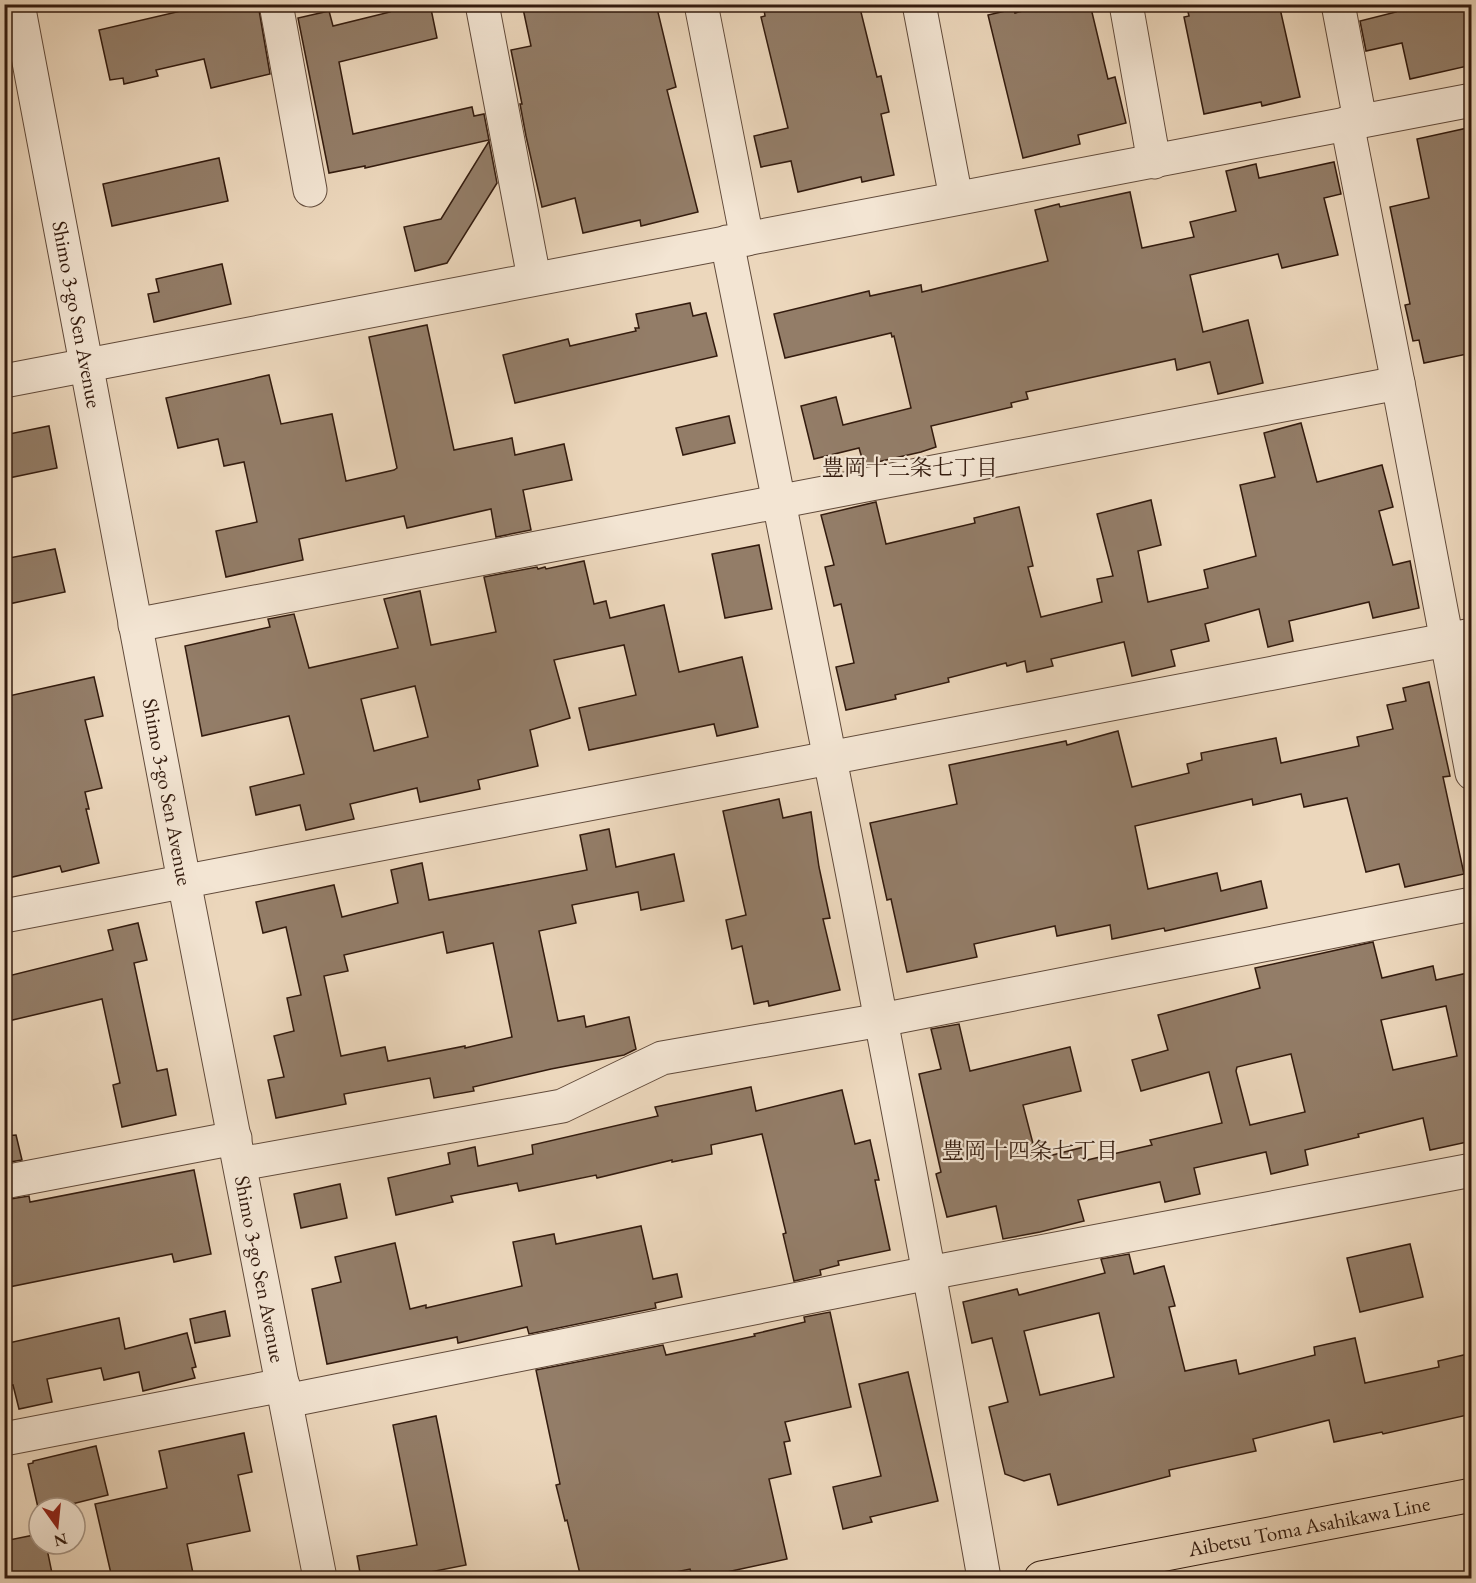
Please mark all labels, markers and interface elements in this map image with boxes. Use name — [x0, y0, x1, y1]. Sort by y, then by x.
street label: Shimo 3-go Sen Avenue — [46, 219, 108, 410]
district label: 豊岡十三条七丁目 — [822, 453, 998, 482]
street label: Shimo 3-go Sen Avenue — [137, 696, 199, 888]
district label: 豊岡十四条七丁目 — [942, 1136, 1118, 1165]
street label: Shimo 3-go Sen Avenue — [229, 1173, 292, 1365]
street label: Aibetsu Toma Asahikawa Line — [1185, 1489, 1432, 1563]
north arrow — [27, 1496, 87, 1556]
text: N — [52, 1528, 70, 1552]

